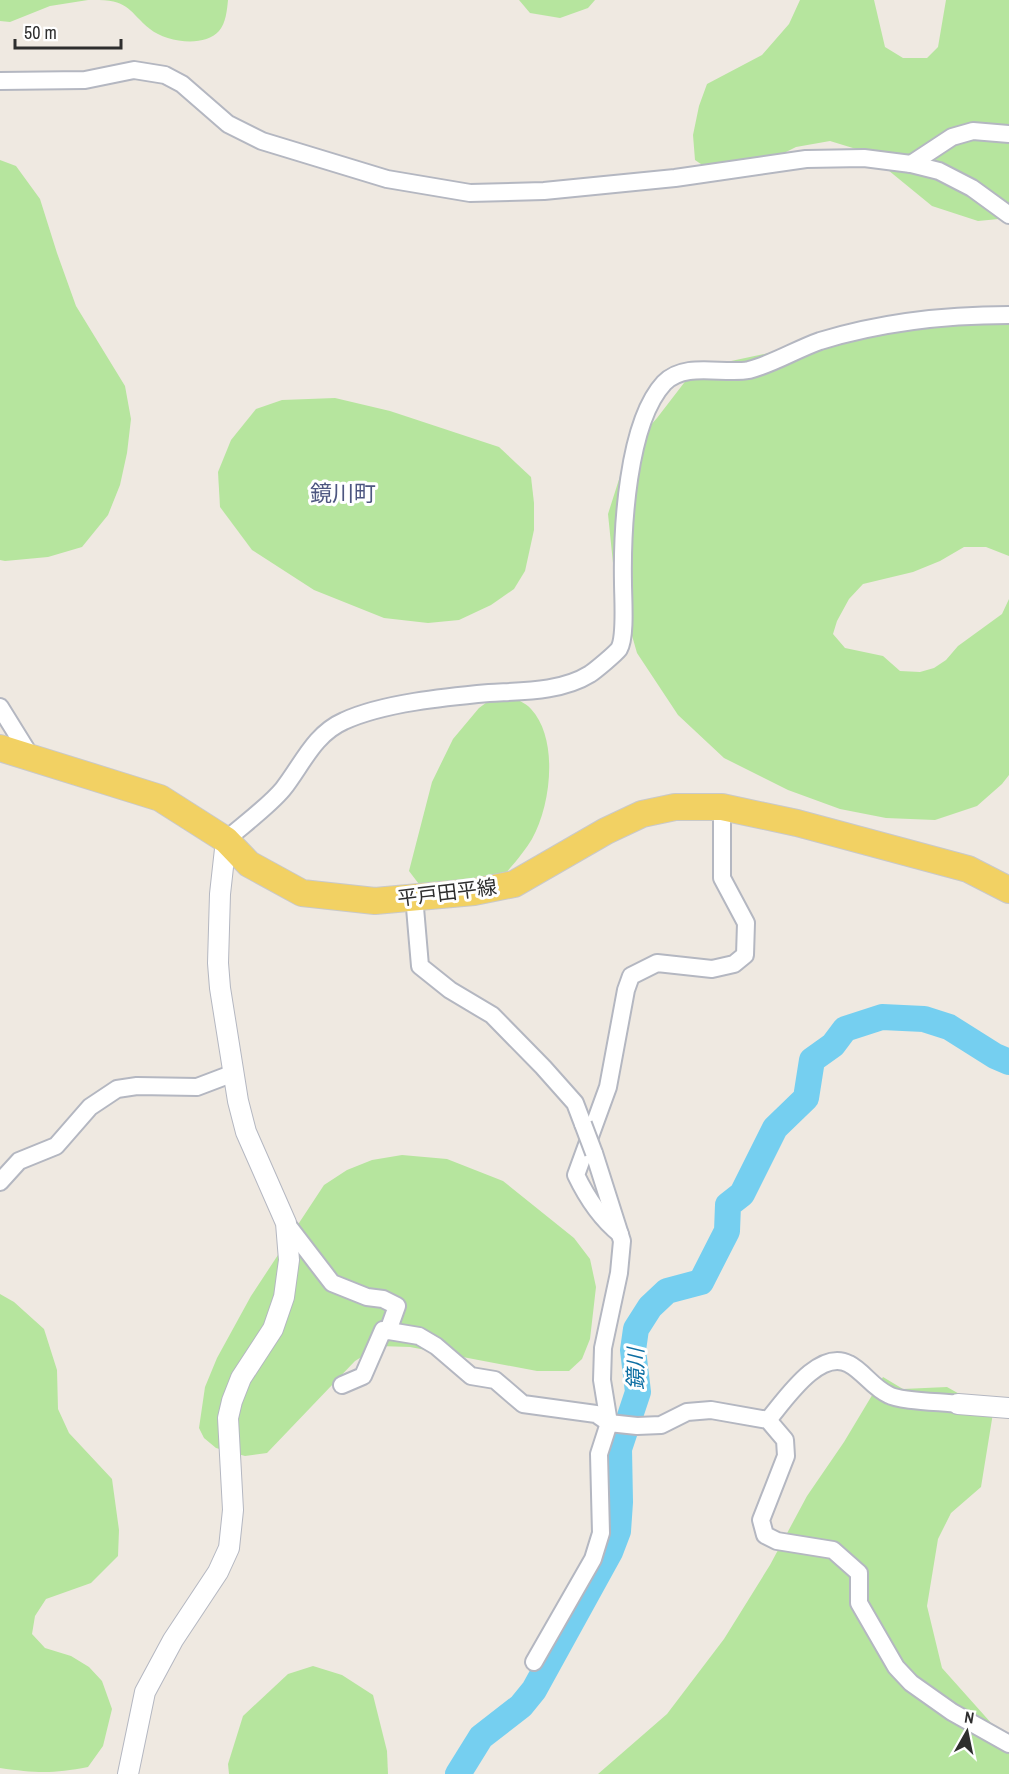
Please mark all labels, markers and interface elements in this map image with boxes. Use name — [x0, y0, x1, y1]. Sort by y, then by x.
scale bar — [15, 12, 122, 50]
text: 50 m — [24, 20, 57, 45]
district label: 鏡川町 — [310, 478, 376, 508]
street label: 平戸田平線 — [396, 873, 498, 911]
water label: 鏡川 — [621, 1346, 650, 1390]
north arrow — [937, 1702, 997, 1762]
text: N — [963, 1706, 976, 1729]

